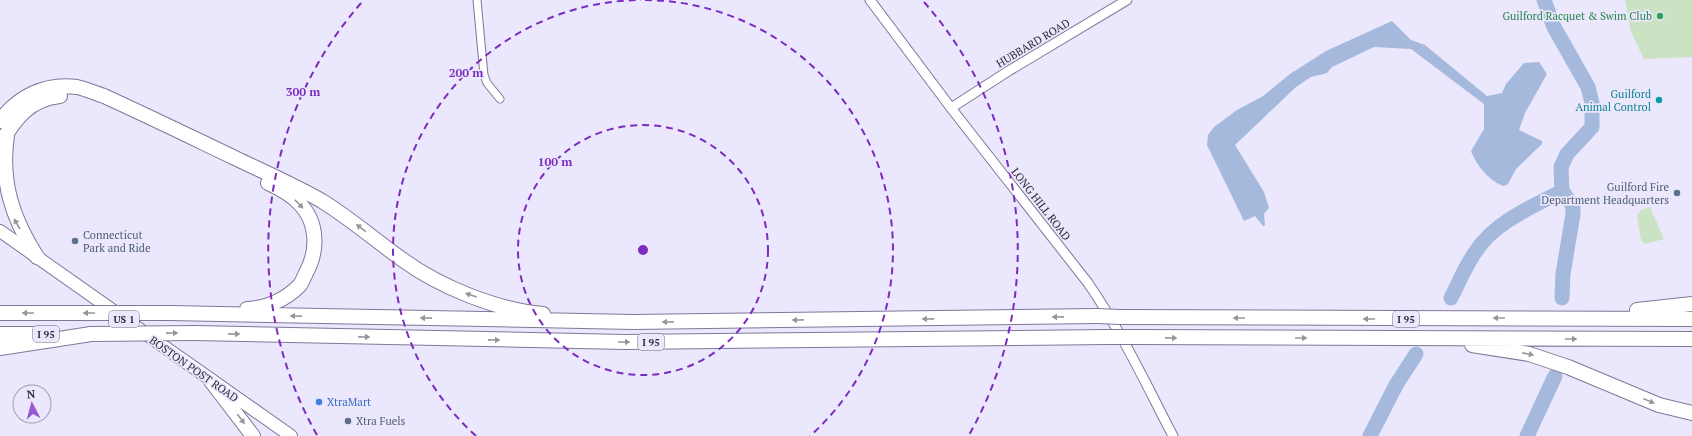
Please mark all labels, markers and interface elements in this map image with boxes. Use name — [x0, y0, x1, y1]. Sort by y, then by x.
place label: Guilford Racquet & Swim Club — [1502, 9, 1652, 23]
marker: Guilford Racquet & Swim Club — [1655, 11, 1665, 21]
street label: HUBBARD ROAD — [994, 15, 1073, 70]
text: 200 m — [449, 65, 483, 80]
text: 300 m — [286, 84, 320, 99]
place label: Guilford Animal Control — [1575, 87, 1651, 114]
marker: Guilford Animal Control — [1654, 95, 1664, 105]
text: 100 m — [538, 154, 572, 169]
street label: LONG HILL ROAD — [1008, 165, 1074, 243]
place label: Guilford Fire Department Headquarters — [1541, 180, 1669, 207]
marker: Guilford Fire Department Headquarters — [1672, 188, 1682, 198]
one-way arrow — [294, 200, 304, 209]
one-way arrow — [14, 218, 21, 230]
one-way arrow — [355, 224, 366, 232]
place label: Connecticut Park and Ride — [83, 228, 151, 255]
marker: Connecticut Park and Ride — [70, 236, 80, 246]
centre of rings — [636, 243, 650, 257]
one-way arrow — [465, 292, 477, 298]
one-way arrow — [21, 310, 34, 316]
one-way arrow — [82, 310, 95, 316]
road number: US 1 — [109, 311, 139, 327]
road number: I 95 — [1393, 311, 1419, 327]
one-way arrow — [289, 313, 302, 319]
one-way arrow — [1051, 314, 1064, 320]
one-way arrow — [420, 315, 432, 322]
one-way arrow — [1232, 315, 1245, 321]
one-way arrow — [1492, 315, 1505, 321]
one-way arrow — [921, 316, 934, 322]
one-way arrow — [1362, 316, 1375, 322]
one-way arrow — [791, 317, 804, 323]
one-way arrow — [661, 319, 674, 325]
road number: I 95 — [33, 326, 59, 342]
one-way arrow — [166, 330, 178, 337]
one-way arrow — [228, 331, 241, 337]
street label: BOSTON POST ROAD — [147, 333, 241, 405]
one-way arrow — [358, 334, 371, 340]
road number: I 95 — [638, 334, 664, 350]
one-way arrow — [1165, 335, 1178, 341]
one-way arrow — [1295, 335, 1308, 341]
one-way arrow — [488, 336, 500, 343]
one-way arrow — [1565, 336, 1578, 342]
one-way arrow — [618, 339, 631, 345]
one-way arrow — [1521, 352, 1534, 358]
north arrow — [12, 384, 52, 424]
text: N — [26, 387, 36, 401]
place label: XtraMart — [327, 395, 371, 409]
marker: XtraMart — [314, 397, 324, 407]
one-way arrow — [1643, 398, 1655, 404]
one-way arrow — [236, 414, 245, 425]
place label: Xtra Fuels — [356, 414, 406, 428]
marker: Xtra Fuels — [343, 416, 353, 426]

